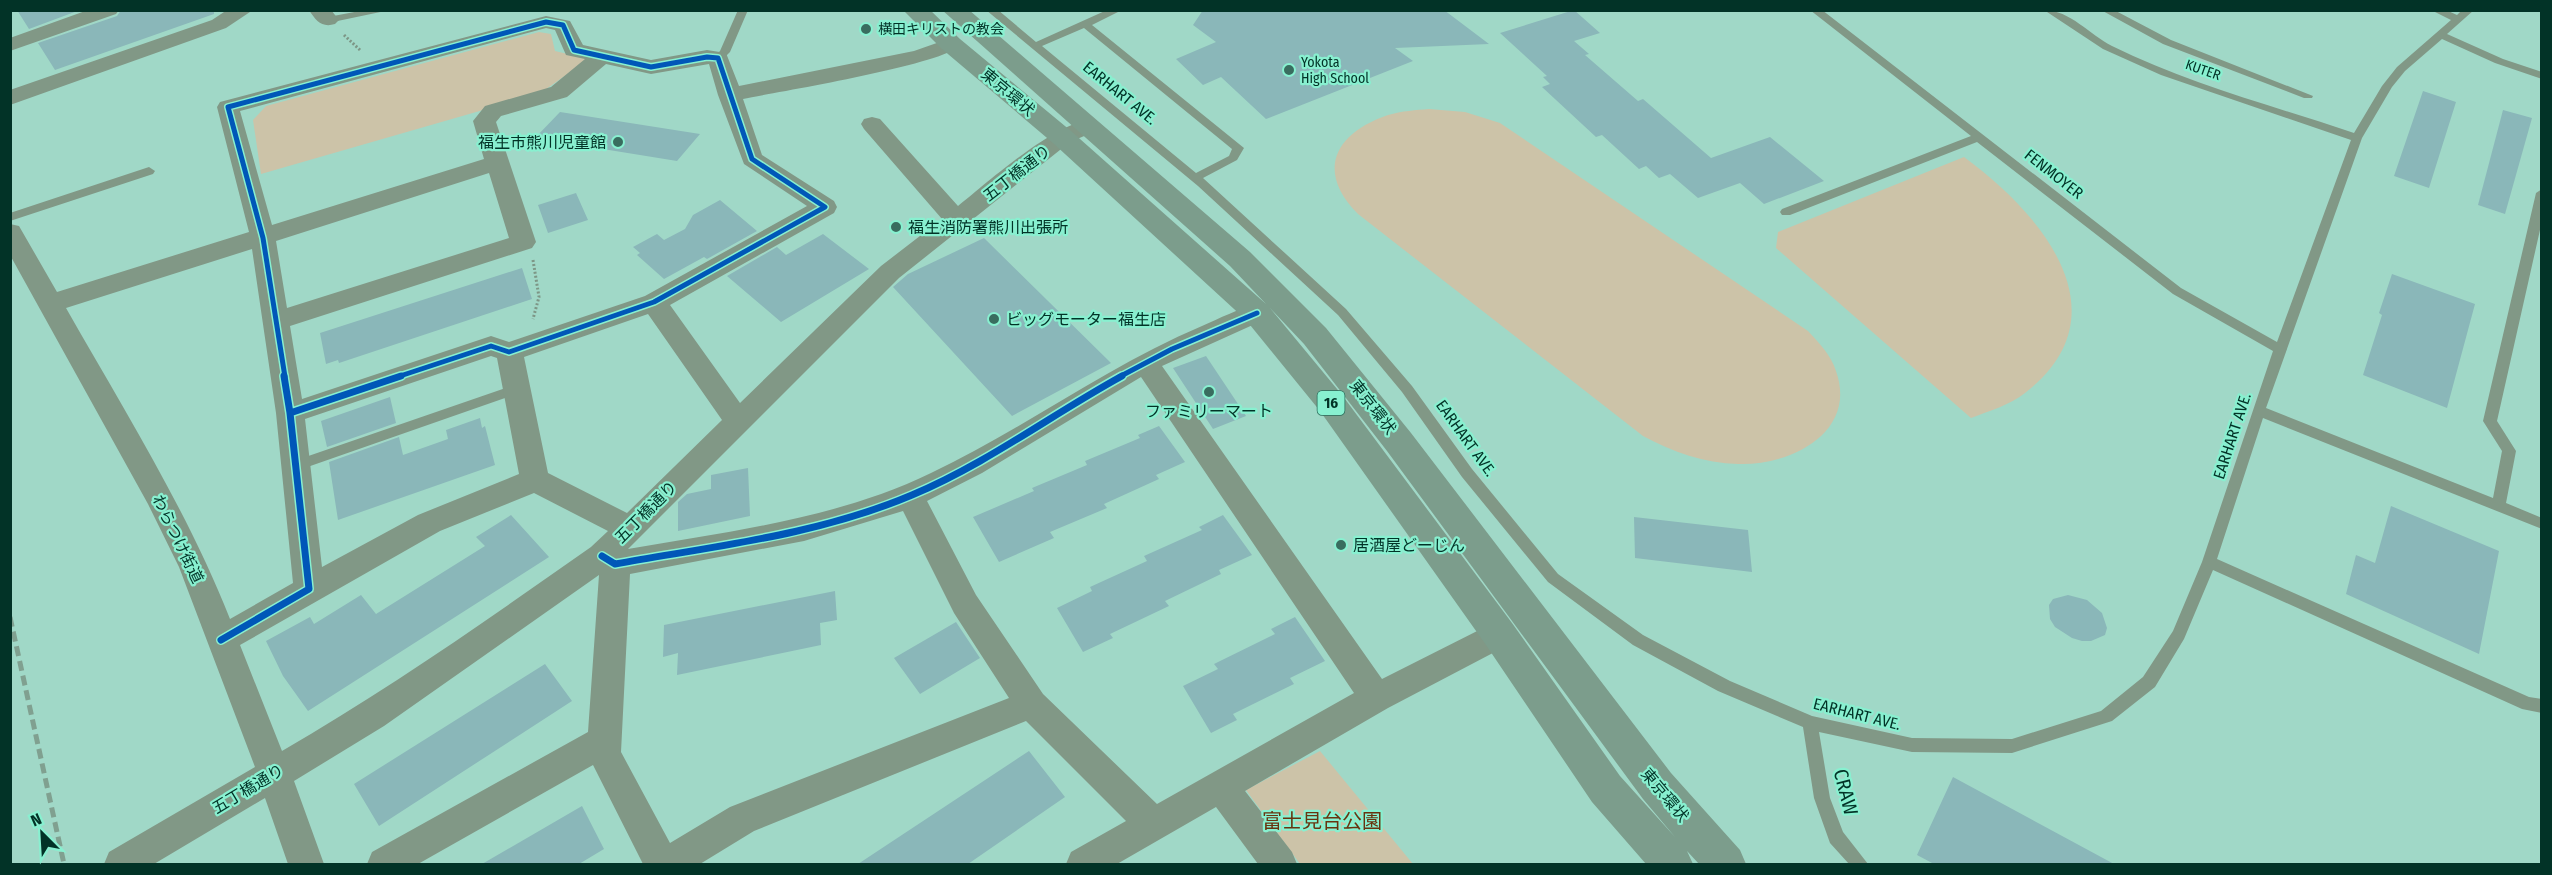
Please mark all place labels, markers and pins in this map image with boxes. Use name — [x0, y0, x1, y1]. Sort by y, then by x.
place label: 横田キリストの教会 — [878, 21, 1004, 38]
marker: 横田キリストの教会 — [859, 22, 873, 36]
place label: Yokota High School — [1301, 54, 1369, 87]
marker: Yokota High School — [1282, 63, 1296, 77]
place label: 福生市熊川児童館 — [478, 133, 606, 152]
marker: 福生市熊川児童館 — [611, 135, 625, 149]
place label: 福生消防署熊川出張所 — [908, 218, 1068, 237]
marker: 福生消防署熊川出張所 — [889, 220, 903, 234]
place label: ビッグモーター福生店 — [1006, 310, 1166, 329]
marker: ビッグモーター福生店 — [987, 312, 1001, 326]
marker: ファミリーマート — [1202, 385, 1216, 399]
place label: ファミリーマート — [1145, 402, 1273, 421]
place label: 居酒屋どーじん — [1353, 536, 1465, 555]
marker: 居酒屋どーじん — [1334, 538, 1348, 552]

